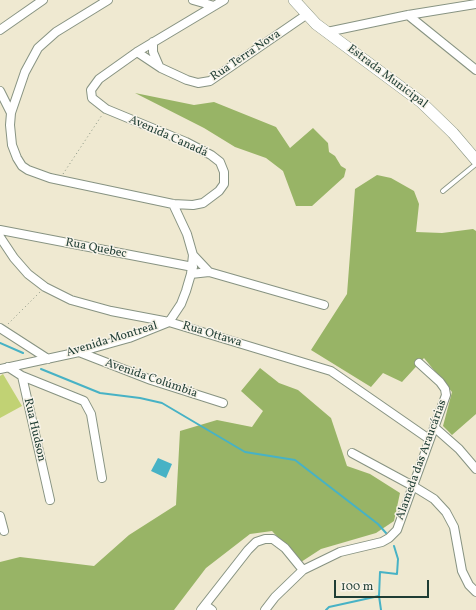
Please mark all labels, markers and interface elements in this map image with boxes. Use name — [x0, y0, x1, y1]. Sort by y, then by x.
street label: Rua Terra Nova — [208, 27, 284, 85]
street label: Estrada Municipal — [344, 42, 430, 112]
street label: Avenida Canadá — [126, 113, 210, 161]
street label: Rua Quebec — [64, 236, 128, 262]
street label: Avenida Montreal — [65, 319, 159, 361]
street label: Rua Ottawa — [181, 319, 243, 351]
street label: Avenida Colúmbia — [103, 356, 199, 402]
street label: Rua Hudson — [20, 397, 48, 463]
street label: Alameda das Araucárias — [394, 398, 450, 522]
scale bar — [336, 572, 431, 598]
text: 100 m — [341, 579, 373, 595]

